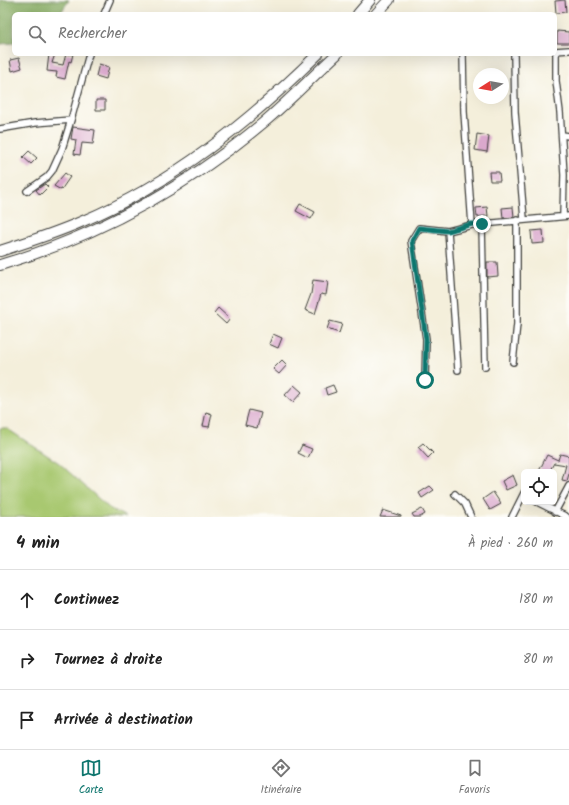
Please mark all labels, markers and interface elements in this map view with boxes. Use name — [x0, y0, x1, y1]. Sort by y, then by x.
search box — [12, 12, 557, 56]
text: Rechercher — [58, 22, 126, 46]
icon: search — [26, 23, 48, 45]
north arrow — [473, 68, 509, 104]
route end — [473, 215, 491, 233]
route start — [416, 371, 434, 389]
map controls — [521, 469, 557, 505]
button: locate — [521, 469, 557, 505]
text: 4 min — [16, 530, 60, 557]
text: À pied · 260 m — [468, 533, 553, 554]
text: Continuez — [54, 588, 119, 612]
icon: ahead — [16, 589, 38, 611]
text: 180 m — [519, 589, 553, 610]
text: Tournez à droite — [54, 648, 162, 672]
icon: right — [16, 649, 38, 671]
text: 80 m — [523, 649, 553, 670]
text: Arrivée à destination — [54, 708, 193, 732]
icon: arrive — [16, 709, 38, 731]
tab: Carte — [79, 757, 103, 799]
tab: Itinéraire — [261, 757, 302, 799]
tab: Favoris — [459, 757, 490, 799]

